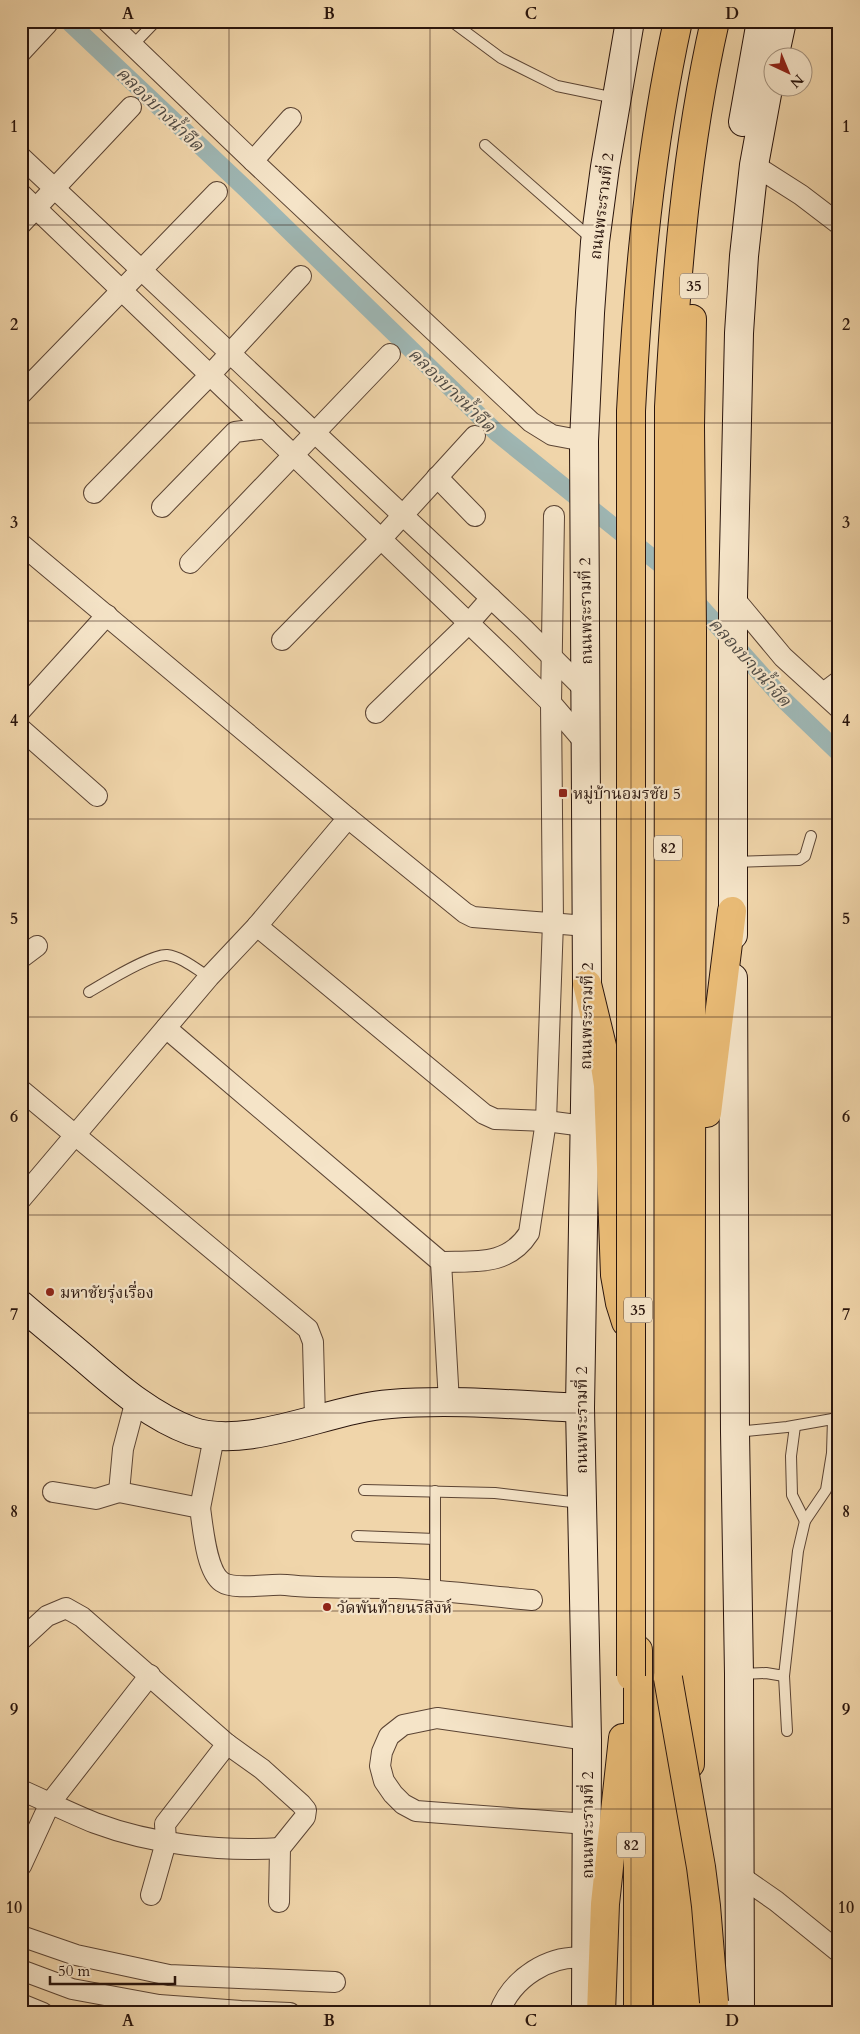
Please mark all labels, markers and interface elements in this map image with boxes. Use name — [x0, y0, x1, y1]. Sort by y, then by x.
text: A — [122, 3, 134, 25]
text: B — [323, 3, 335, 25]
text: C — [525, 3, 537, 25]
text: D — [725, 3, 739, 25]
north arrow — [762, 48, 812, 98]
water label: คลองบางน้ำจืด — [110, 60, 211, 158]
text: N — [786, 70, 808, 92]
text: 1 — [10, 116, 18, 138]
text: 1 — [842, 116, 850, 138]
street label: ถนนพระรามที่ 2 — [584, 151, 619, 261]
road number: 35 — [680, 274, 708, 298]
text: 2 — [10, 314, 18, 336]
text: 2 — [842, 314, 850, 336]
water label: คลองบางน้ำจืด — [402, 341, 503, 439]
text: 3 — [10, 512, 18, 534]
text: 3 — [842, 512, 850, 534]
street label: ถนนพระรามที่ 2 — [573, 557, 598, 665]
water label: คลองบางน้ำจืด — [703, 611, 798, 713]
text: 4 — [10, 710, 18, 732]
text: 4 — [842, 710, 850, 732]
place label: หมู่บ้านอมรชัย 5 — [573, 783, 681, 805]
marker: หมู่บ้านอมรชัย 5 — [557, 787, 569, 799]
road number: 82 — [654, 836, 682, 860]
text: 5 — [10, 908, 18, 930]
text: 5 — [842, 908, 850, 930]
street label: ถนนพระรามที่ 2 — [574, 962, 599, 1070]
text: 6 — [10, 1106, 18, 1128]
text: 6 — [842, 1106, 850, 1128]
place label: มหาชัยรุ่งเรื่อง — [60, 1281, 154, 1304]
marker: มหาชัยรุ่งเรื่อง — [44, 1286, 56, 1298]
road number: 35 — [624, 1298, 652, 1322]
text: 7 — [10, 1304, 18, 1326]
text: 7 — [842, 1304, 850, 1326]
street label: ถนนพระรามที่ 2 — [570, 1366, 593, 1474]
text: 8 — [10, 1501, 18, 1523]
text: 8 — [842, 1501, 850, 1523]
place label: วัดพันท้ายนรสิงห์ — [337, 1597, 452, 1619]
marker: วัดพันท้ายนรสิงห์ — [321, 1601, 333, 1613]
text: 9 — [10, 1699, 18, 1721]
text: 9 — [842, 1699, 850, 1721]
street label: ถนนพระรามที่ 2 — [576, 1771, 599, 1879]
road number: 82 — [617, 1832, 645, 1858]
text: 10 — [6, 1897, 22, 1919]
text: 10 — [838, 1897, 854, 1919]
scale bar — [50, 1954, 175, 1986]
text: 50 m — [58, 1961, 90, 1981]
text: A — [122, 2010, 134, 2032]
text: B — [323, 2010, 335, 2032]
text: C — [525, 2010, 537, 2032]
text: D — [725, 2010, 739, 2032]

